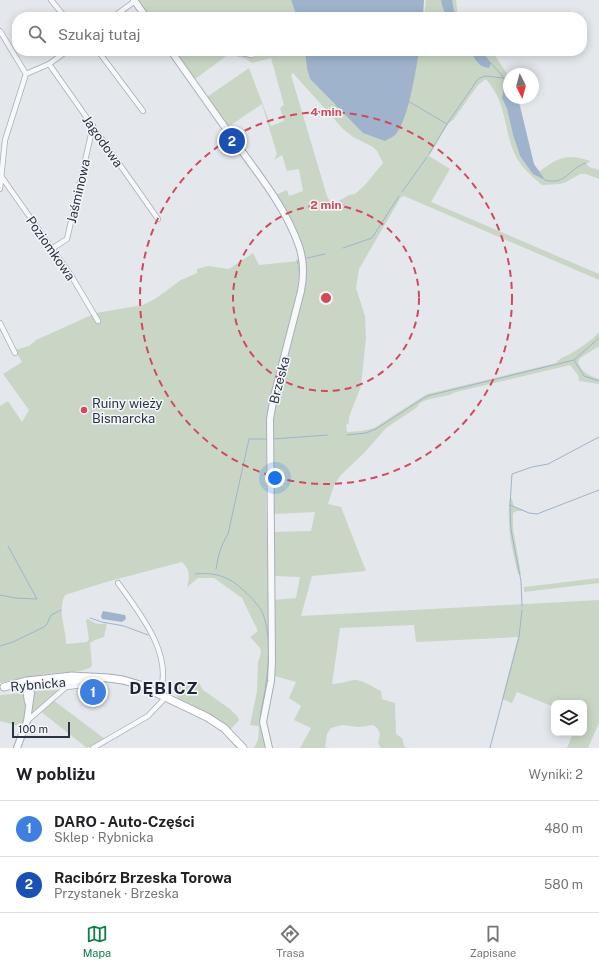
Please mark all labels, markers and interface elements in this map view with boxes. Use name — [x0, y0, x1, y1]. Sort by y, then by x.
search box — [12, 12, 587, 56]
icon: search — [26, 23, 48, 45]
text: Szukaj tutaj — [58, 26, 141, 43]
north arrow — [503, 68, 539, 104]
text: 4 min — [310, 105, 342, 119]
street label: Jagodowa — [79, 113, 126, 170]
pin: 2 — [219, 126, 245, 156]
street label: Jaśminowa — [64, 158, 93, 225]
text: 2 min — [310, 198, 342, 212]
street label: Poziomkowa — [23, 213, 78, 283]
centre of rings — [319, 291, 333, 305]
street label: Brzeska — [266, 355, 293, 405]
place label: Ruiny wieży Bismarcka — [92, 396, 163, 426]
marker: Ruiny wieży Bismarcka — [79, 405, 89, 415]
your location — [265, 468, 285, 488]
street label: Rybnicka — [10, 675, 66, 694]
pin: 1 — [80, 677, 106, 707]
district label: DĘBICZ — [129, 678, 199, 698]
map controls — [551, 700, 587, 736]
button: layers — [551, 700, 587, 736]
scale bar — [12, 720, 70, 739]
text: 100 m — [18, 723, 48, 735]
text: W pobliżu — [16, 764, 95, 784]
text: Wyniki: 2 — [529, 767, 583, 782]
text: DARO - Auto-Części — [54, 813, 195, 830]
text: 1 — [26, 821, 32, 836]
text: 480 m — [544, 821, 583, 836]
text: Sklep · Rybnicka — [54, 830, 153, 845]
text: Racibórz Brzeska Torowa — [54, 869, 232, 886]
text: 2 — [25, 877, 33, 892]
text: 580 m — [544, 877, 583, 892]
text: Przystanek · Brzeska — [54, 886, 179, 901]
tab: Mapa — [83, 923, 111, 959]
tab: Trasa — [276, 923, 304, 959]
tab: Zapisane — [470, 923, 516, 959]

